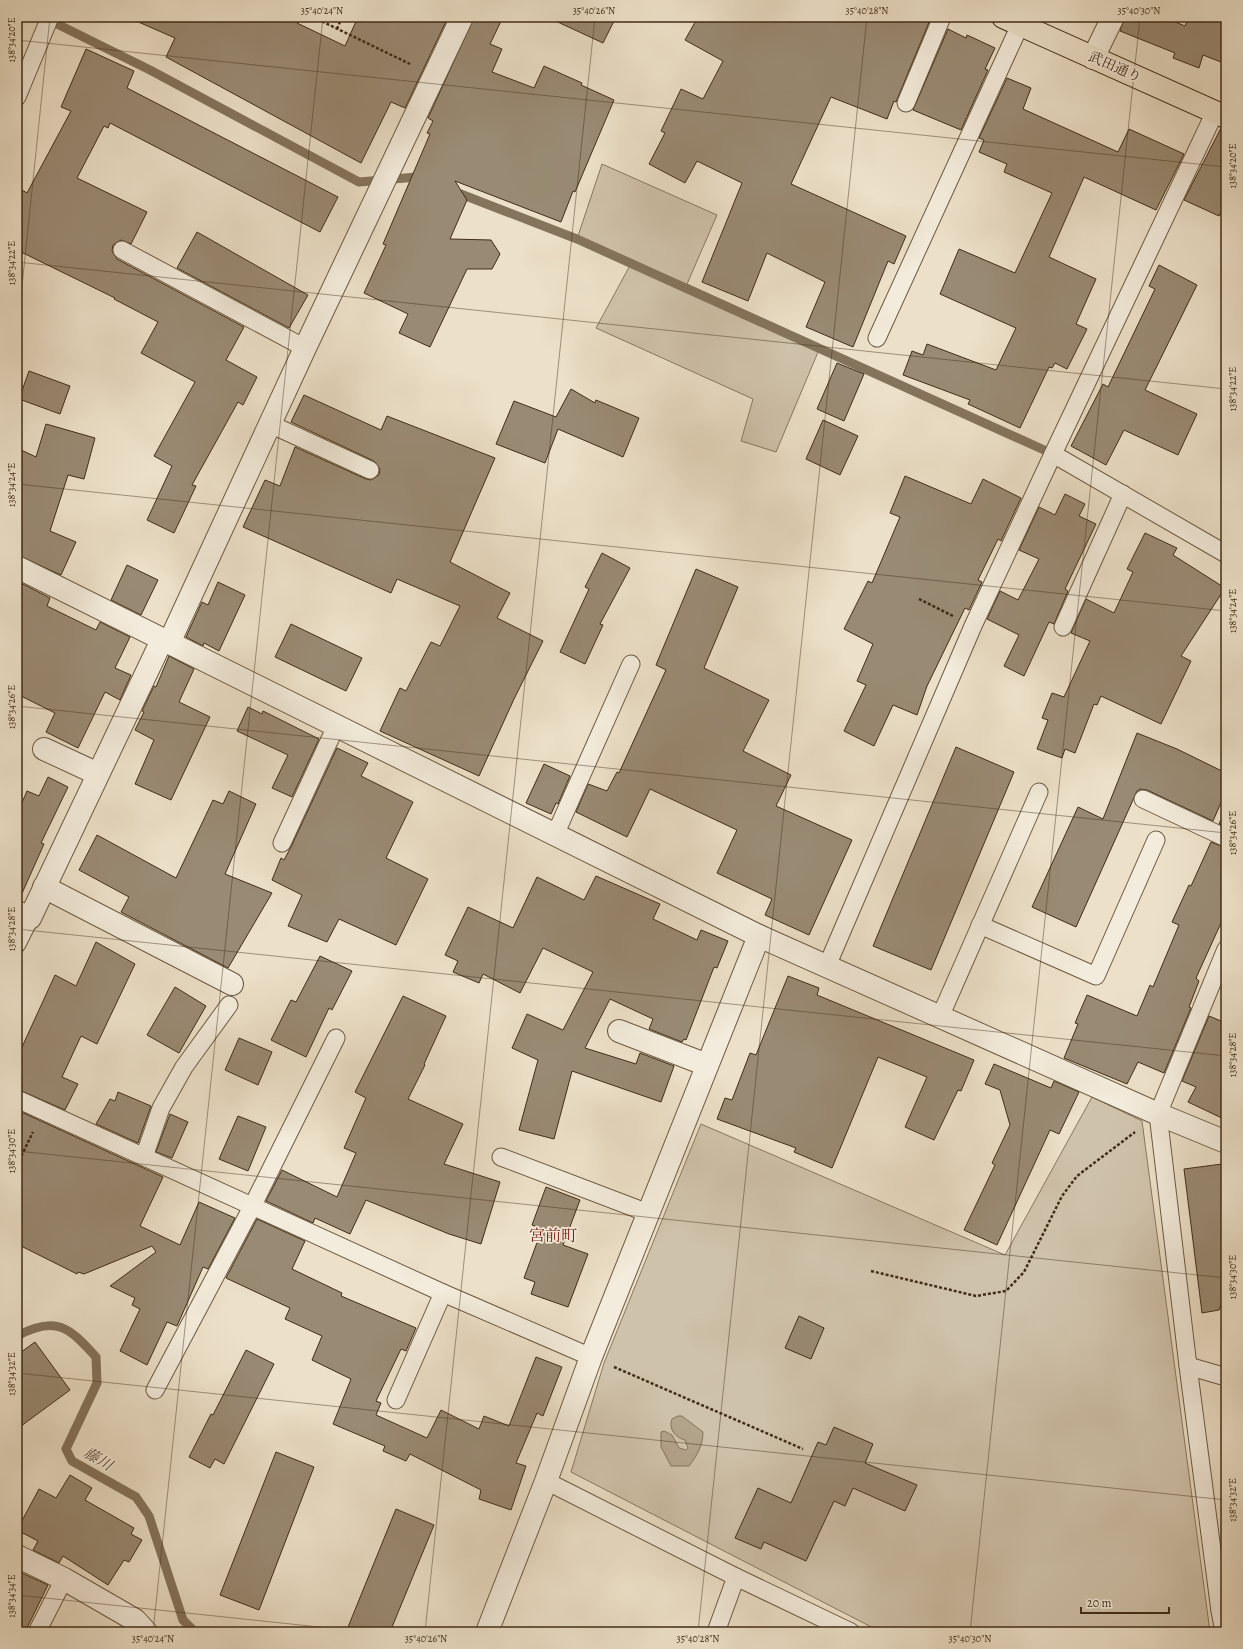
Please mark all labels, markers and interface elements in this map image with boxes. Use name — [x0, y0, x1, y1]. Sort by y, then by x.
text: 35°40'24"N — [301, 4, 343, 17]
text: 35°40'26"N — [573, 4, 615, 17]
text: 35°40'28"N — [846, 4, 888, 17]
text: 35°40'30"N — [1118, 4, 1160, 17]
text: 138°34'20"E — [5, 17, 18, 62]
street label: 武田通り — [1086, 47, 1144, 87]
text: 138°34'20"E — [1226, 143, 1239, 188]
text: 138°34'22"E — [5, 241, 18, 285]
text: 138°34'22"E — [1226, 367, 1239, 411]
text: 138°34'24"E — [5, 463, 18, 507]
text: 138°34'24"E — [1226, 589, 1239, 633]
text: 138°34'26"E — [5, 685, 18, 729]
text: 138°34'26"E — [1226, 811, 1239, 855]
text: 138°34'28"E — [5, 907, 18, 951]
text: 138°34'28"E — [1226, 1033, 1239, 1077]
text: 138°34'30"E — [5, 1129, 18, 1173]
district label: 宮前町 — [529, 1225, 577, 1247]
text: 138°34'30"E — [1226, 1255, 1239, 1299]
text: 138°34'32"E — [5, 1352, 18, 1396]
water label: 藤川 — [80, 1443, 118, 1476]
text: 138°34'32"E — [1226, 1478, 1239, 1522]
text: 138°34'34"E — [5, 1574, 18, 1618]
scale bar — [1081, 1589, 1169, 1615]
text: 20 m — [1087, 1595, 1111, 1611]
text: 35°40'24"N — [132, 1632, 174, 1645]
text: 35°40'26"N — [405, 1632, 447, 1645]
text: 35°40'28"N — [677, 1632, 719, 1645]
text: 35°40'30"N — [949, 1632, 991, 1645]

